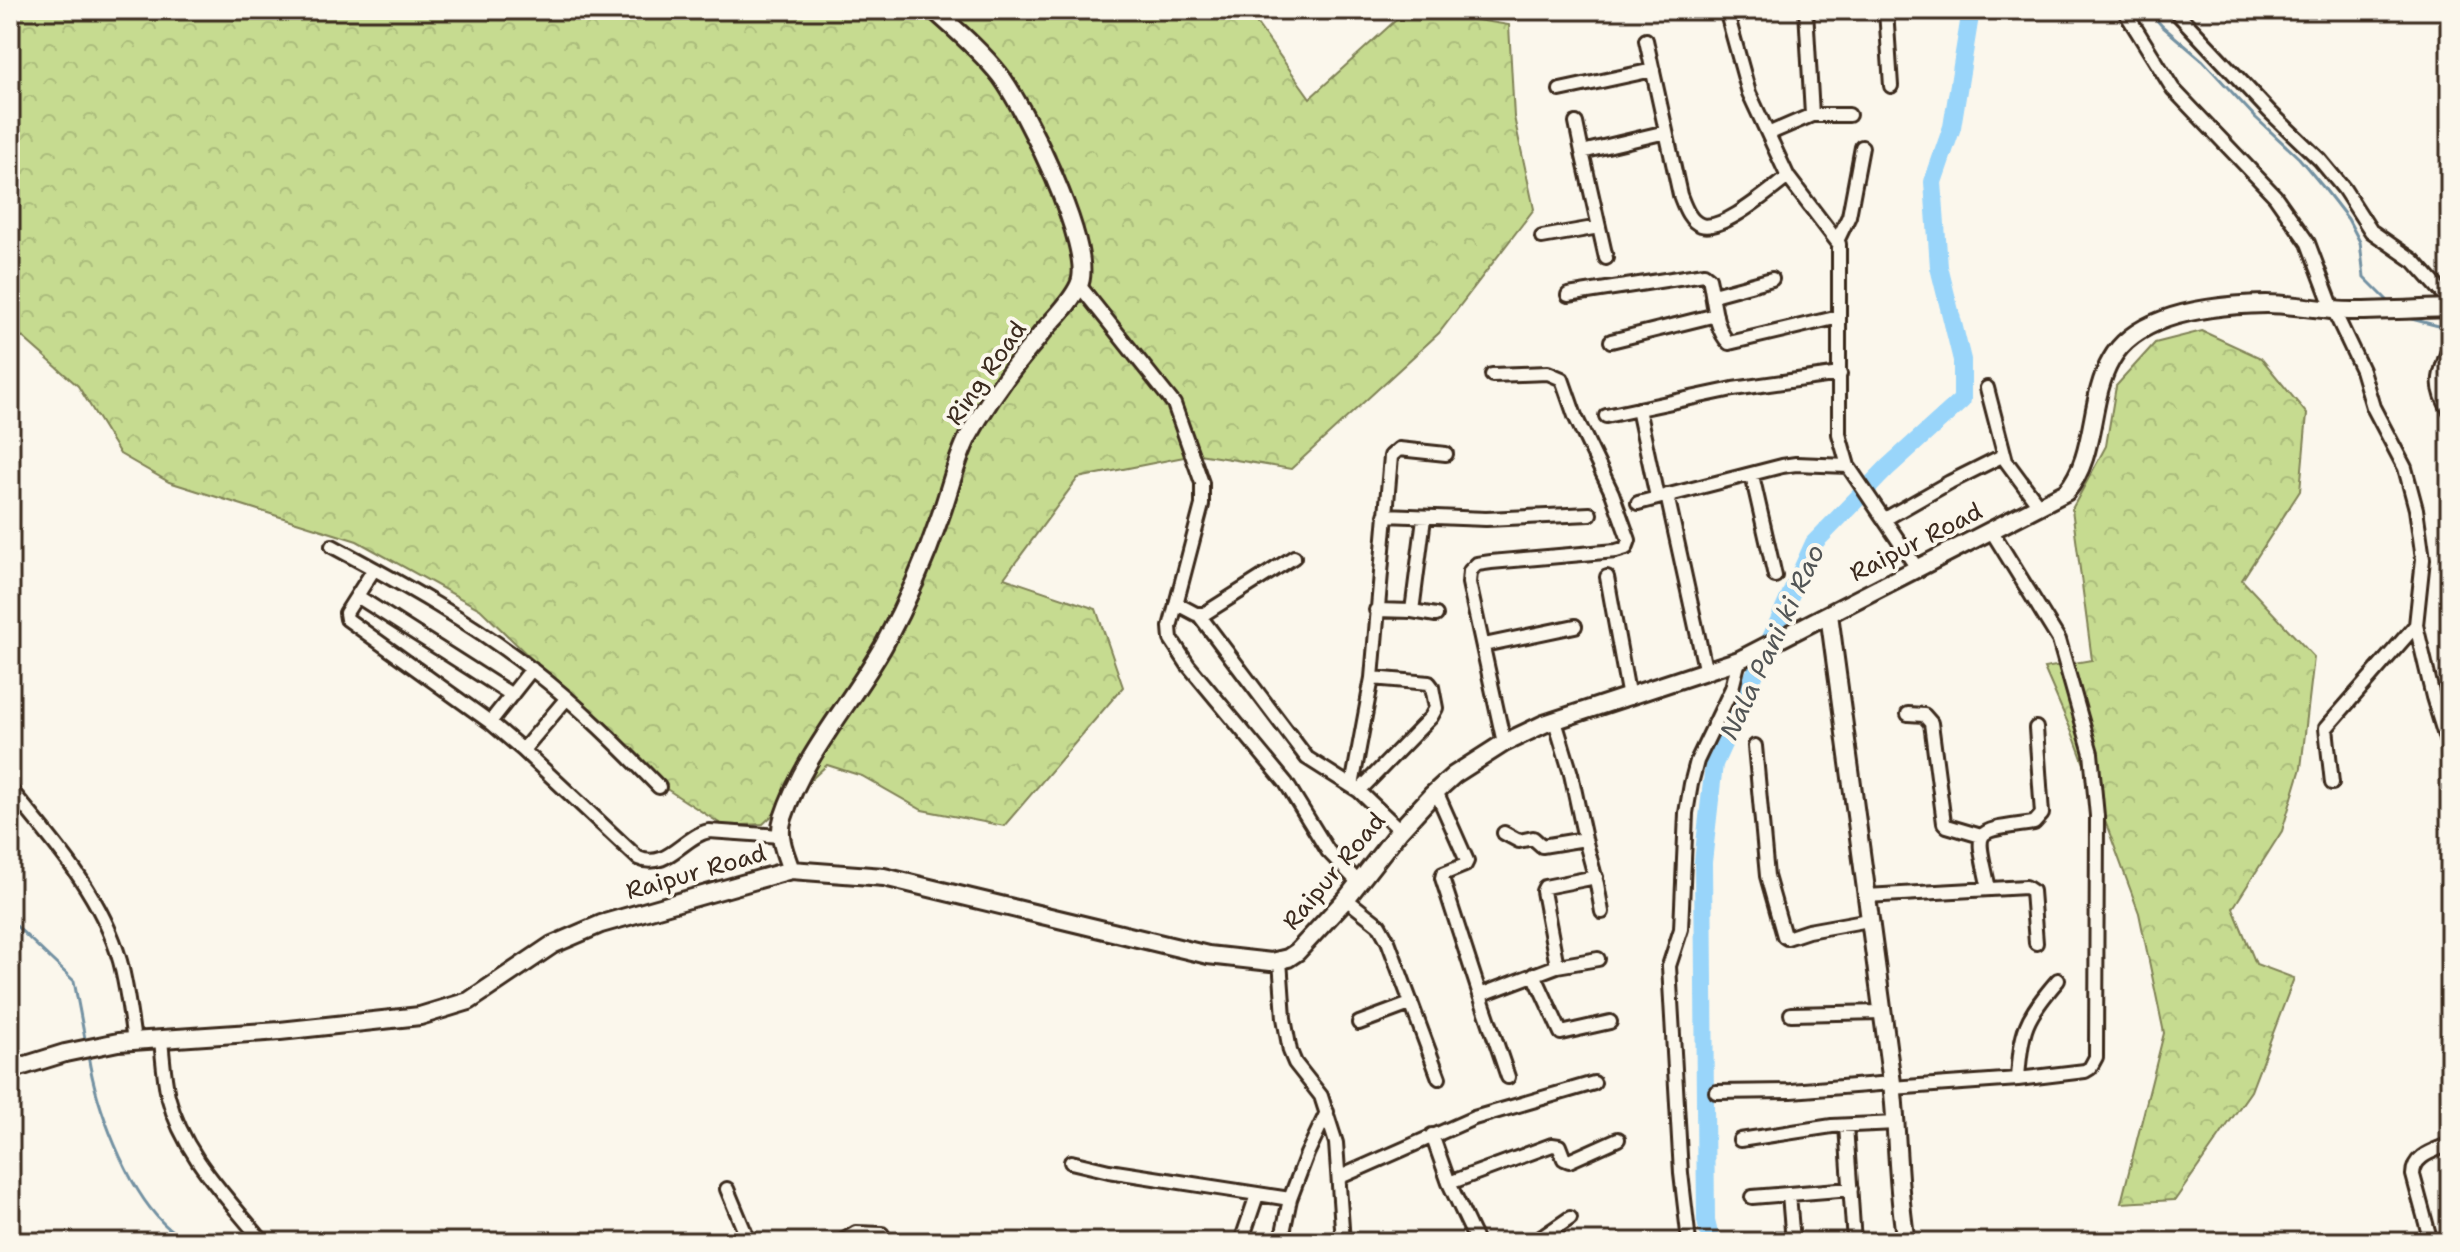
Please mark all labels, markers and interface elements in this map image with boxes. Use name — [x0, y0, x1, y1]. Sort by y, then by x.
street label: Ring Road — [938, 314, 1034, 432]
street label: Raipur Road — [1844, 495, 1988, 589]
water label: Nala Pani ki Rao — [1711, 538, 1832, 745]
street label: Raipur Road — [1275, 805, 1393, 937]
street label: Raipur Road — [622, 837, 770, 907]

